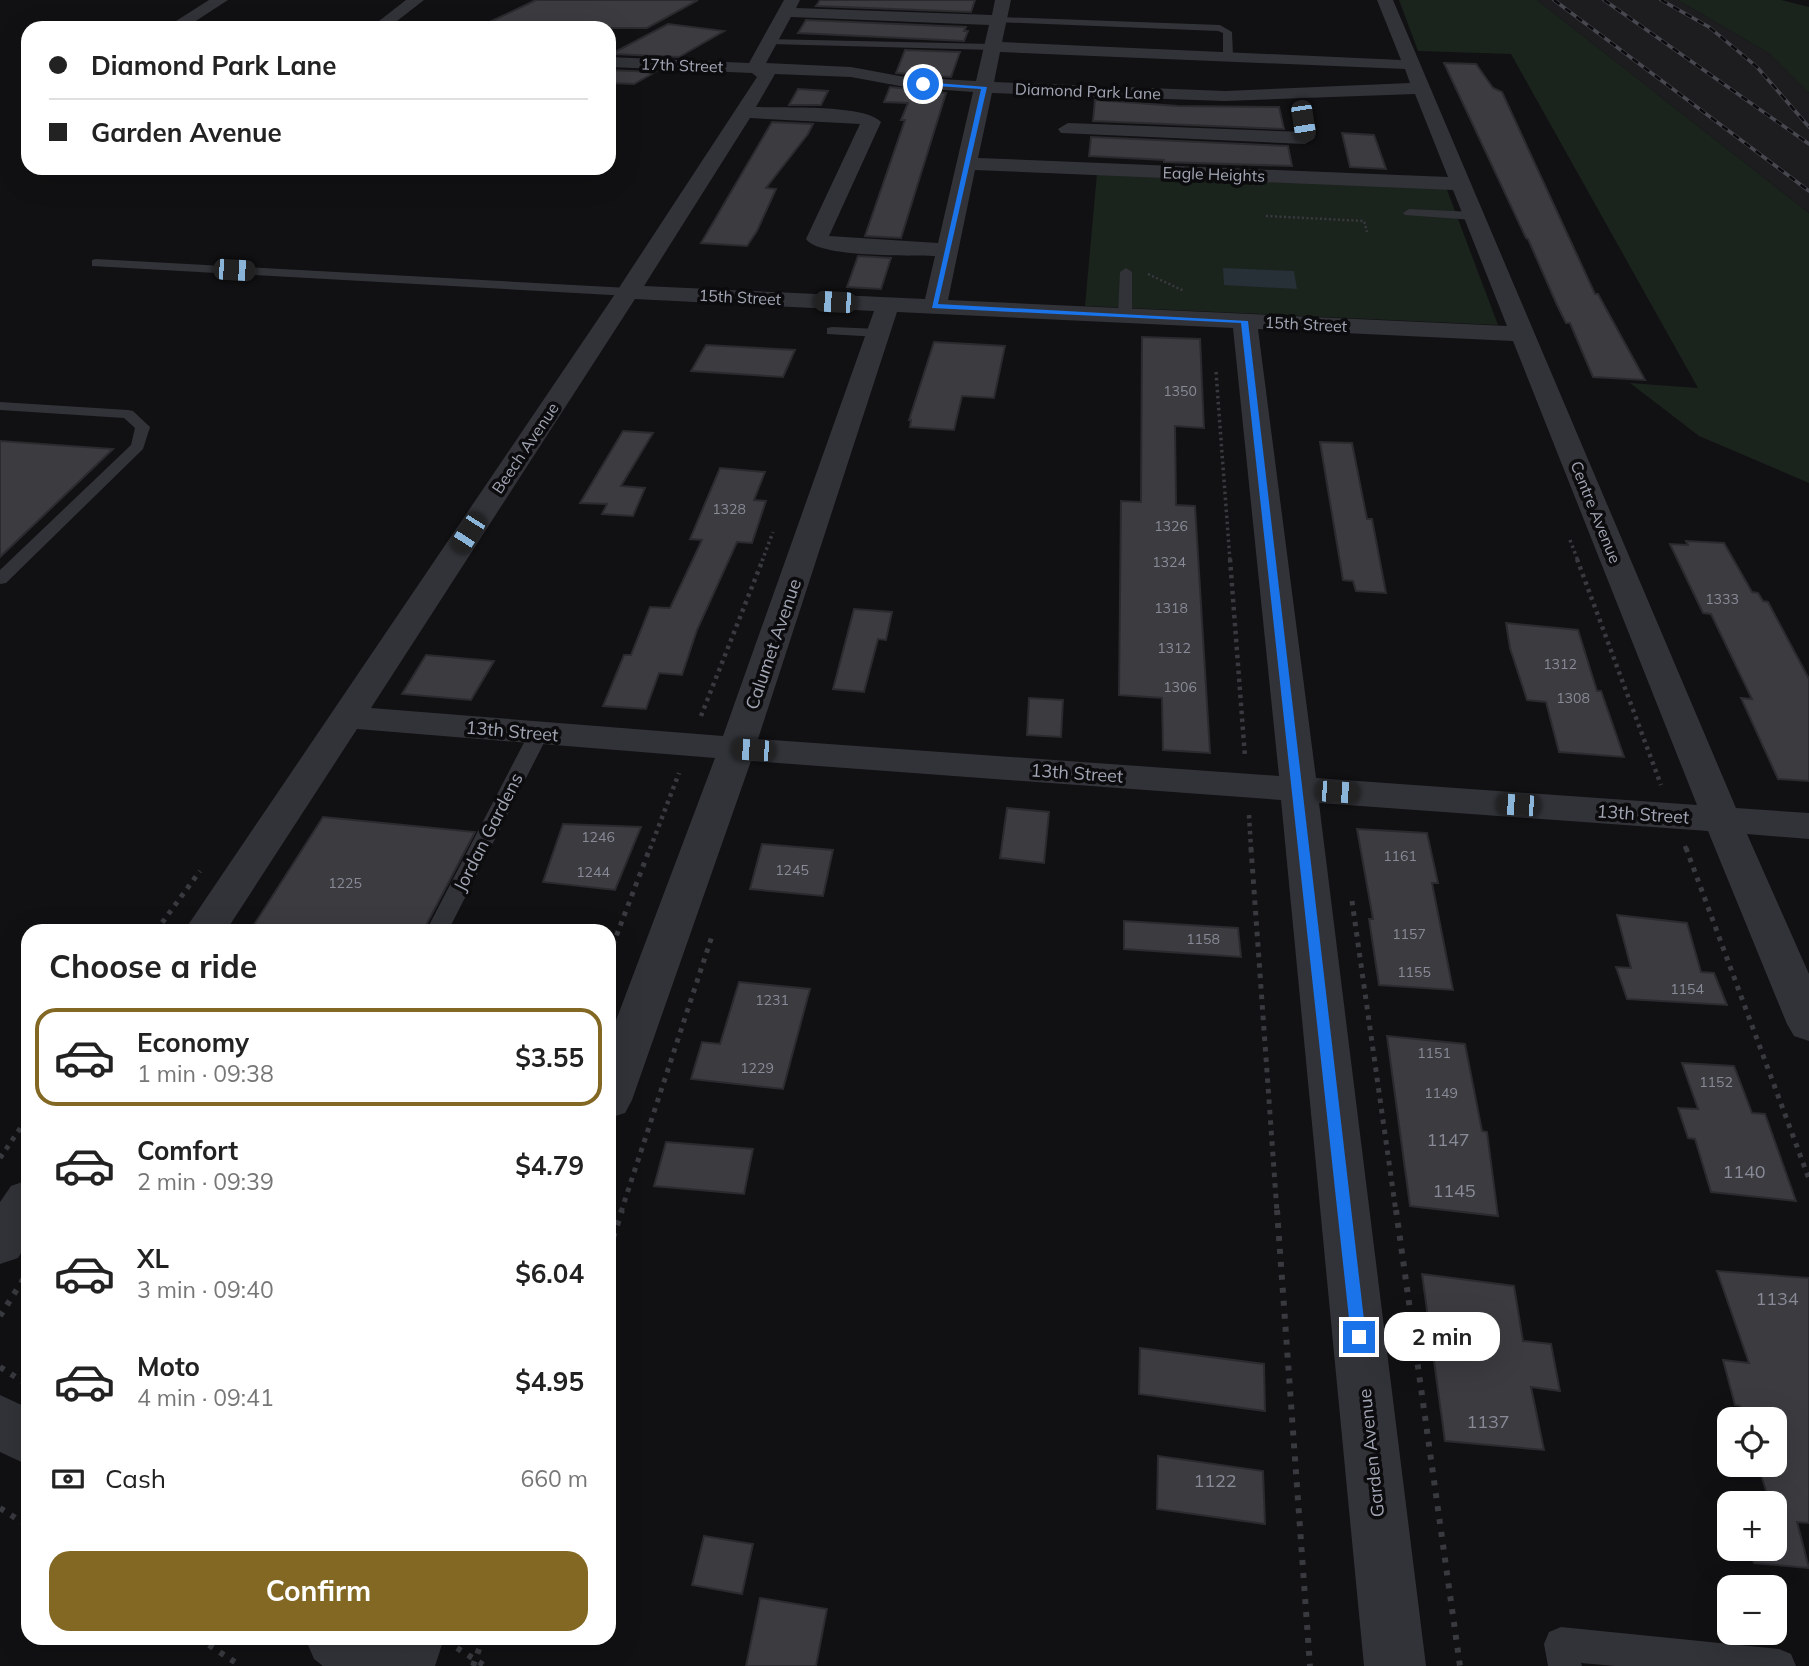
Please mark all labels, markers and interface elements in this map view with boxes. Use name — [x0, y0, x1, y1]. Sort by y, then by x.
text: Diamond Park Lane — [91, 49, 337, 82]
street label: 17th Street — [640, 54, 724, 76]
route start — [907, 68, 939, 100]
street label: Diamond Park Lane — [1015, 78, 1161, 104]
car — [1290, 99, 1317, 143]
text: Garden Avenue — [91, 116, 282, 149]
street label: Eagle Heights — [1162, 162, 1266, 186]
car — [213, 258, 256, 282]
street label: 15th Street — [698, 285, 782, 309]
car — [814, 290, 857, 314]
street label: 15th Street — [1264, 312, 1348, 336]
house number: 1350 — [1163, 382, 1197, 400]
street label: Beech Avenue — [487, 399, 563, 497]
street label: Centre Avenue — [1566, 458, 1626, 566]
house number: 1328 — [712, 500, 746, 518]
car — [448, 510, 489, 556]
house number: 1326 — [1154, 517, 1188, 535]
house number: 1324 — [1152, 553, 1186, 571]
street label: Calumet Avenue — [740, 576, 806, 712]
house number: 1333 — [1705, 590, 1739, 608]
house number: 1318 — [1154, 599, 1188, 617]
house number: 1312 — [1157, 639, 1191, 657]
house number: 1312 — [1543, 655, 1577, 673]
house number: 1306 — [1163, 678, 1197, 696]
house number: 1308 — [1556, 689, 1590, 707]
street label: 13th Street — [465, 715, 559, 747]
car — [732, 738, 775, 762]
street label: 13th Street — [1030, 758, 1124, 788]
street label: Jordan Gardens — [448, 769, 528, 895]
car — [1316, 780, 1359, 804]
car — [1497, 793, 1540, 817]
street label: 13th Street — [1596, 799, 1690, 829]
house number: 1246 — [581, 828, 615, 846]
house number: 1161 — [1383, 847, 1417, 865]
house number: 1245 — [775, 861, 809, 879]
house number: 1244 — [576, 863, 610, 881]
house number: 1225 — [328, 874, 362, 892]
house number: 1157 — [1392, 925, 1426, 943]
house number: 1158 — [1186, 930, 1220, 948]
text: Choose a ride — [49, 946, 257, 986]
house number: 1155 — [1397, 963, 1431, 981]
house number: 1154 — [1670, 980, 1704, 998]
house number: 1231 — [755, 991, 789, 1009]
icon: car — [53, 1026, 116, 1089]
text: Economy — [137, 1026, 249, 1059]
text: $3.55 — [515, 1041, 584, 1074]
house number: 1151 — [1417, 1044, 1451, 1062]
text: 1 min · 09:38 — [137, 1059, 274, 1088]
house number: 1229 — [740, 1059, 774, 1077]
house number: 1152 — [1699, 1073, 1733, 1091]
house number: 1149 — [1424, 1084, 1458, 1102]
house number: 1147 — [1426, 1128, 1470, 1151]
icon: car — [53, 1134, 116, 1197]
text: Comfort — [137, 1134, 238, 1167]
text: $4.79 — [515, 1149, 584, 1182]
house number: 1140 — [1722, 1160, 1766, 1183]
text: 2 min · 09:39 — [137, 1167, 274, 1196]
house number: 1145 — [1432, 1179, 1476, 1202]
icon: car — [53, 1242, 116, 1305]
text: XL — [137, 1242, 169, 1275]
text: $6.04 — [515, 1257, 584, 1290]
text: 3 min · 09:40 — [137, 1275, 274, 1304]
house number: 1134 — [1755, 1287, 1799, 1310]
callout: 2 min — [1384, 1312, 1499, 1362]
route end — [1343, 1321, 1375, 1353]
text: 2 min — [1412, 1322, 1472, 1351]
icon: car — [53, 1350, 116, 1413]
text: Moto — [137, 1350, 200, 1383]
text: $4.95 — [515, 1365, 584, 1398]
text: 4 min · 09:41 — [137, 1383, 274, 1412]
street label: Garden Avenue — [1353, 1388, 1389, 1518]
map controls — [1717, 1407, 1787, 1645]
button: locate — [1717, 1407, 1787, 1477]
house number: 1137 — [1466, 1410, 1510, 1433]
icon: cash — [49, 1460, 87, 1498]
text: Cash — [105, 1462, 166, 1495]
text: 660 m — [520, 1464, 588, 1493]
house number: 1122 — [1193, 1469, 1237, 1492]
button: + — [1717, 1491, 1787, 1561]
button: Confirm — [49, 1551, 588, 1631]
button: − — [1717, 1575, 1787, 1645]

